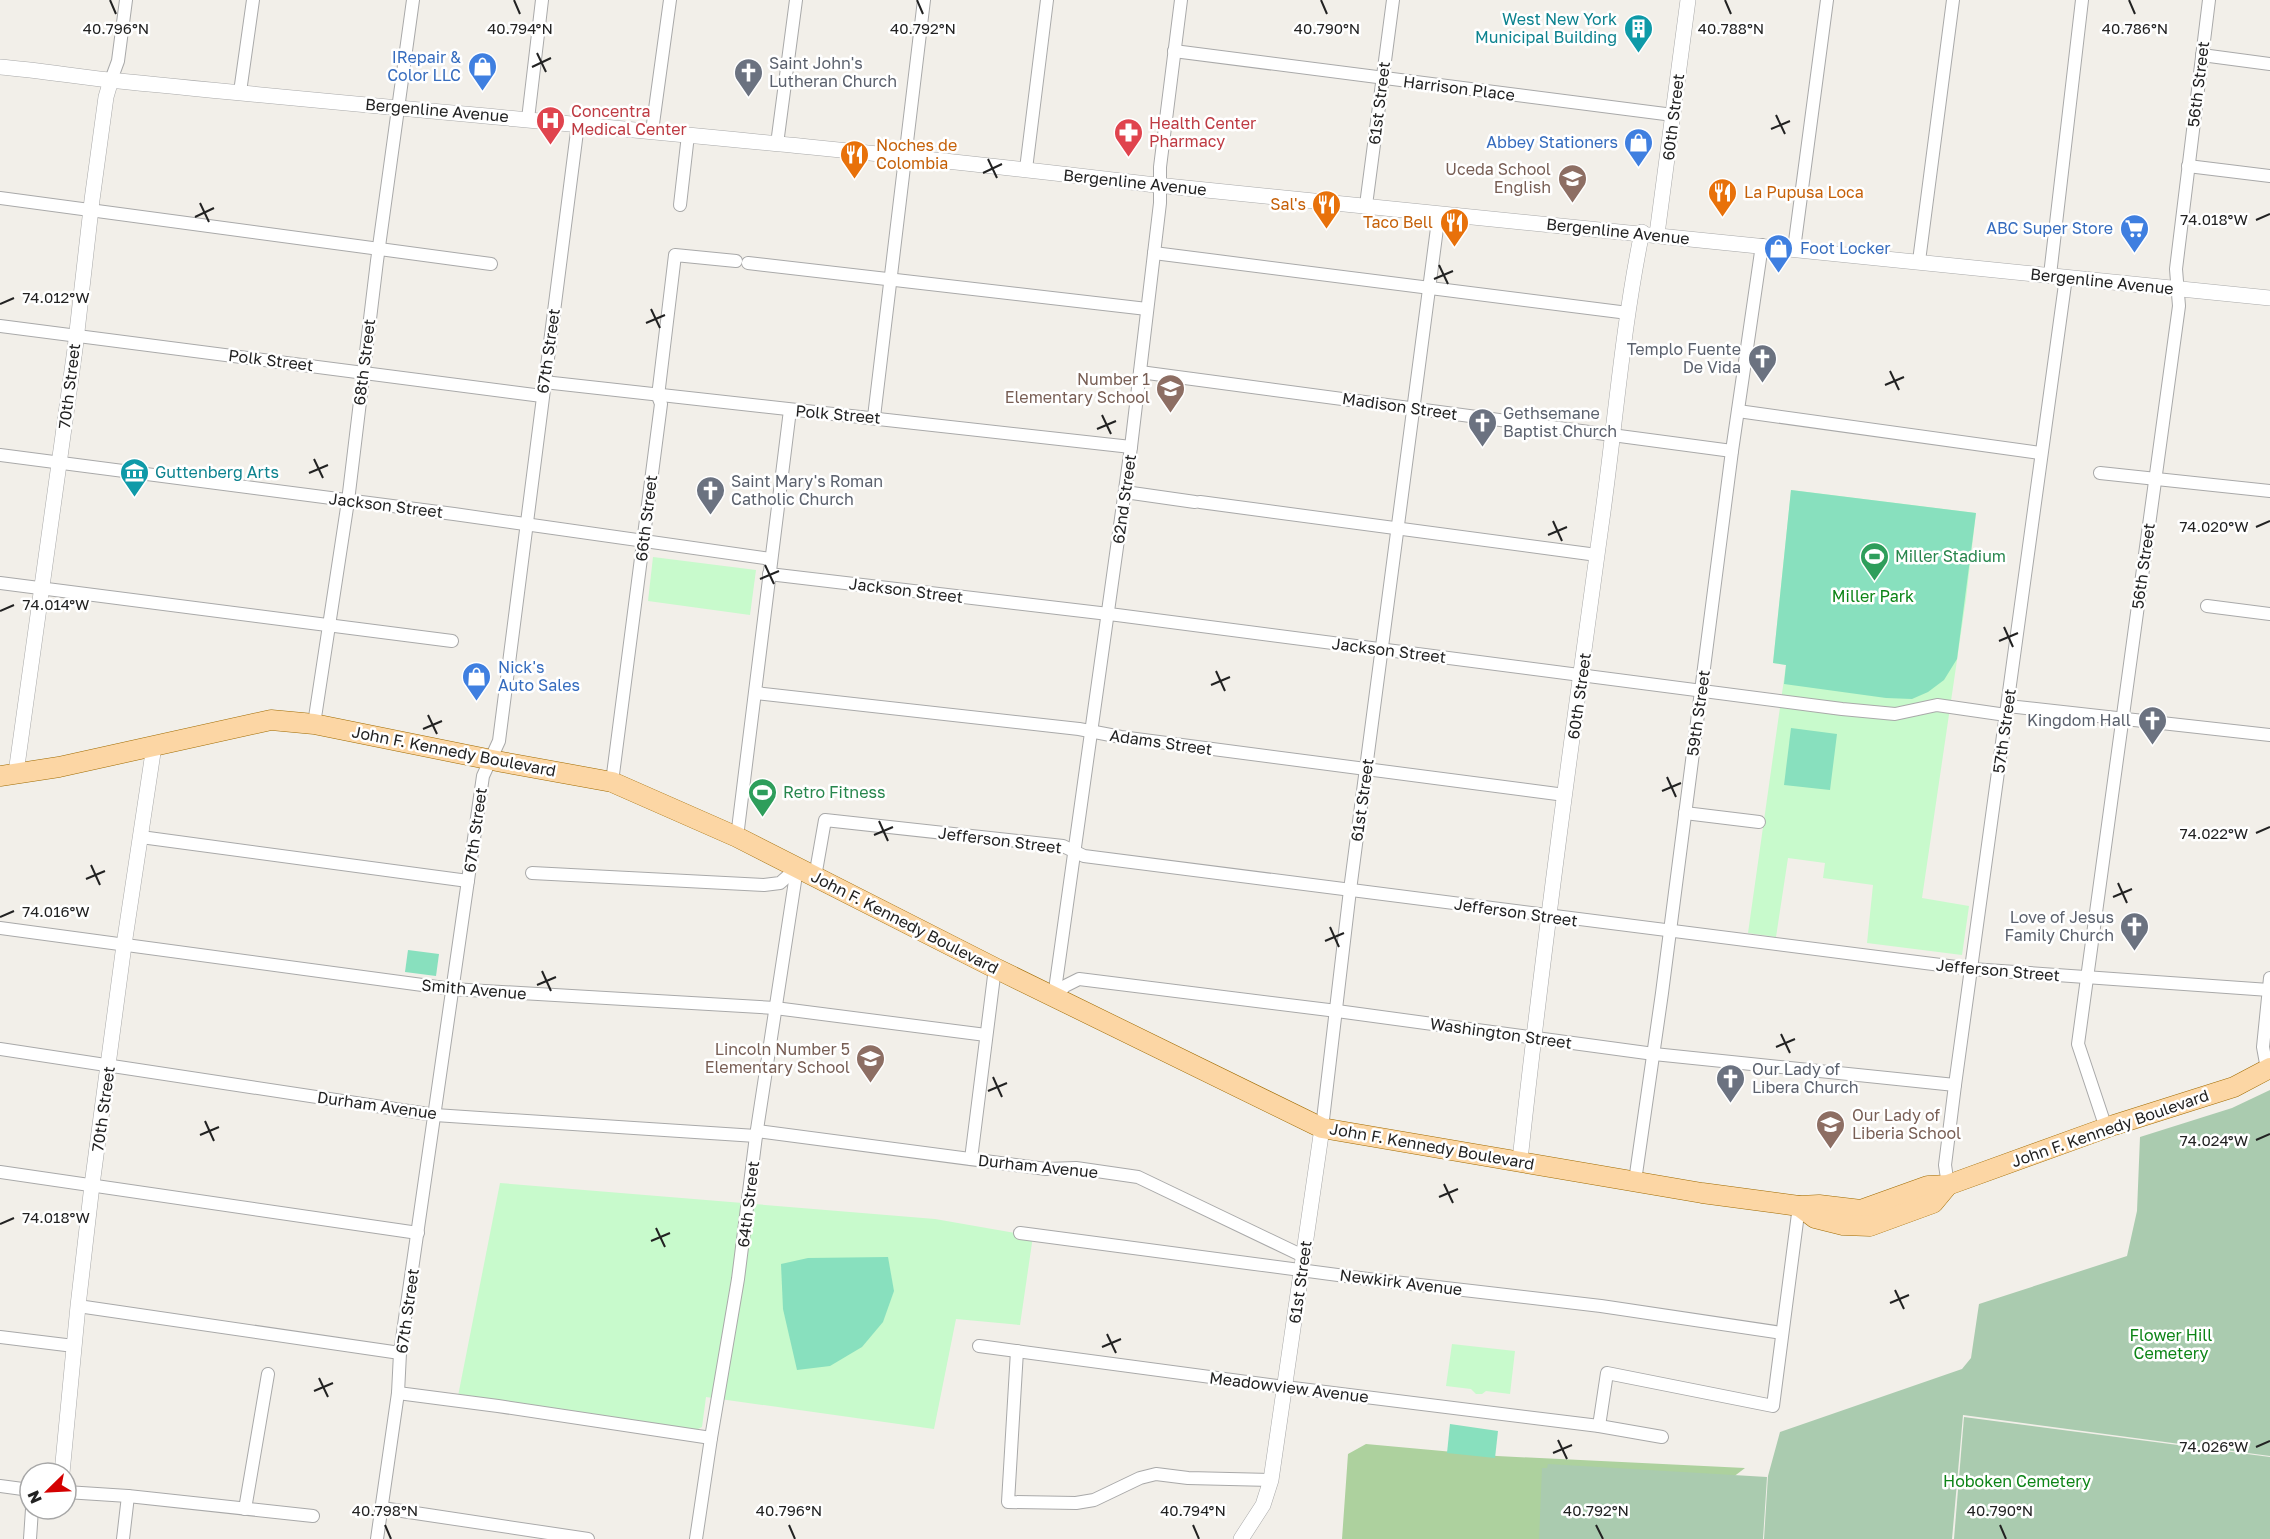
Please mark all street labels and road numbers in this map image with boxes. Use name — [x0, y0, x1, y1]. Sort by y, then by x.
street label: 56th Street — [2183, 40, 2213, 128]
street label: 61st Street — [1364, 60, 1394, 146]
street label: Harrison Place — [1402, 71, 1516, 105]
street label: 60th Street — [1658, 73, 1688, 161]
street label: Bergenline Avenue — [364, 94, 510, 126]
street label: Bergenline Avenue — [1062, 165, 1208, 199]
street label: Bergenline Avenue — [1545, 214, 1691, 248]
street label: Bergenline Avenue — [2029, 264, 2175, 298]
street label: 67th Street — [532, 307, 564, 395]
street label: 68th Street — [349, 318, 379, 406]
street label: 70th Street — [54, 342, 84, 430]
street label: Polk Street — [227, 345, 315, 375]
street label: Madison Street — [1341, 388, 1459, 424]
street label: Polk Street — [795, 400, 881, 428]
street label: 62nd Street — [1108, 453, 1140, 545]
street label: 66th Street — [631, 474, 661, 562]
street label: Jackson Street — [328, 488, 444, 522]
street label: 56th Street — [2127, 522, 2159, 610]
street label: Jackson Street — [848, 573, 964, 607]
street label: Jackson Street — [1331, 633, 1447, 667]
street label: 60th Street — [1563, 651, 1595, 741]
street label: 59th Street — [1682, 669, 1714, 757]
street label: 57th Street — [1988, 687, 2020, 775]
street label: John F. Kennedy Boulevard — [350, 721, 558, 781]
street label: Adams Street — [1108, 725, 1214, 759]
street label: 61st Street — [1346, 757, 1378, 843]
street label: 67th Street — [459, 786, 491, 874]
street label: Jefferson Street — [937, 822, 1063, 858]
street label: John F. Kennedy Boulevard — [808, 866, 1002, 978]
street label: Jefferson Street — [1453, 893, 1579, 931]
street label: Jefferson Street — [1935, 955, 2061, 985]
street label: Smith Avenue — [421, 974, 527, 1004]
street label: Washington Street — [1429, 1013, 1573, 1053]
street label: 70th Street — [87, 1065, 119, 1153]
street label: John F. Kennedy Boulevard — [2009, 1085, 2211, 1171]
street label: Durham Avenue — [316, 1087, 438, 1123]
street label: John F. Kennedy Boulevard — [1328, 1118, 1536, 1174]
street label: Durham Avenue — [977, 1150, 1099, 1182]
street label: 64th Street — [733, 1160, 763, 1248]
street label: 61st Street — [1284, 1239, 1316, 1325]
street label: Newkirk Avenue — [1339, 1265, 1463, 1299]
street label: 67th Street — [391, 1267, 423, 1355]
street label: Meadowview Avenue — [1208, 1367, 1370, 1407]

